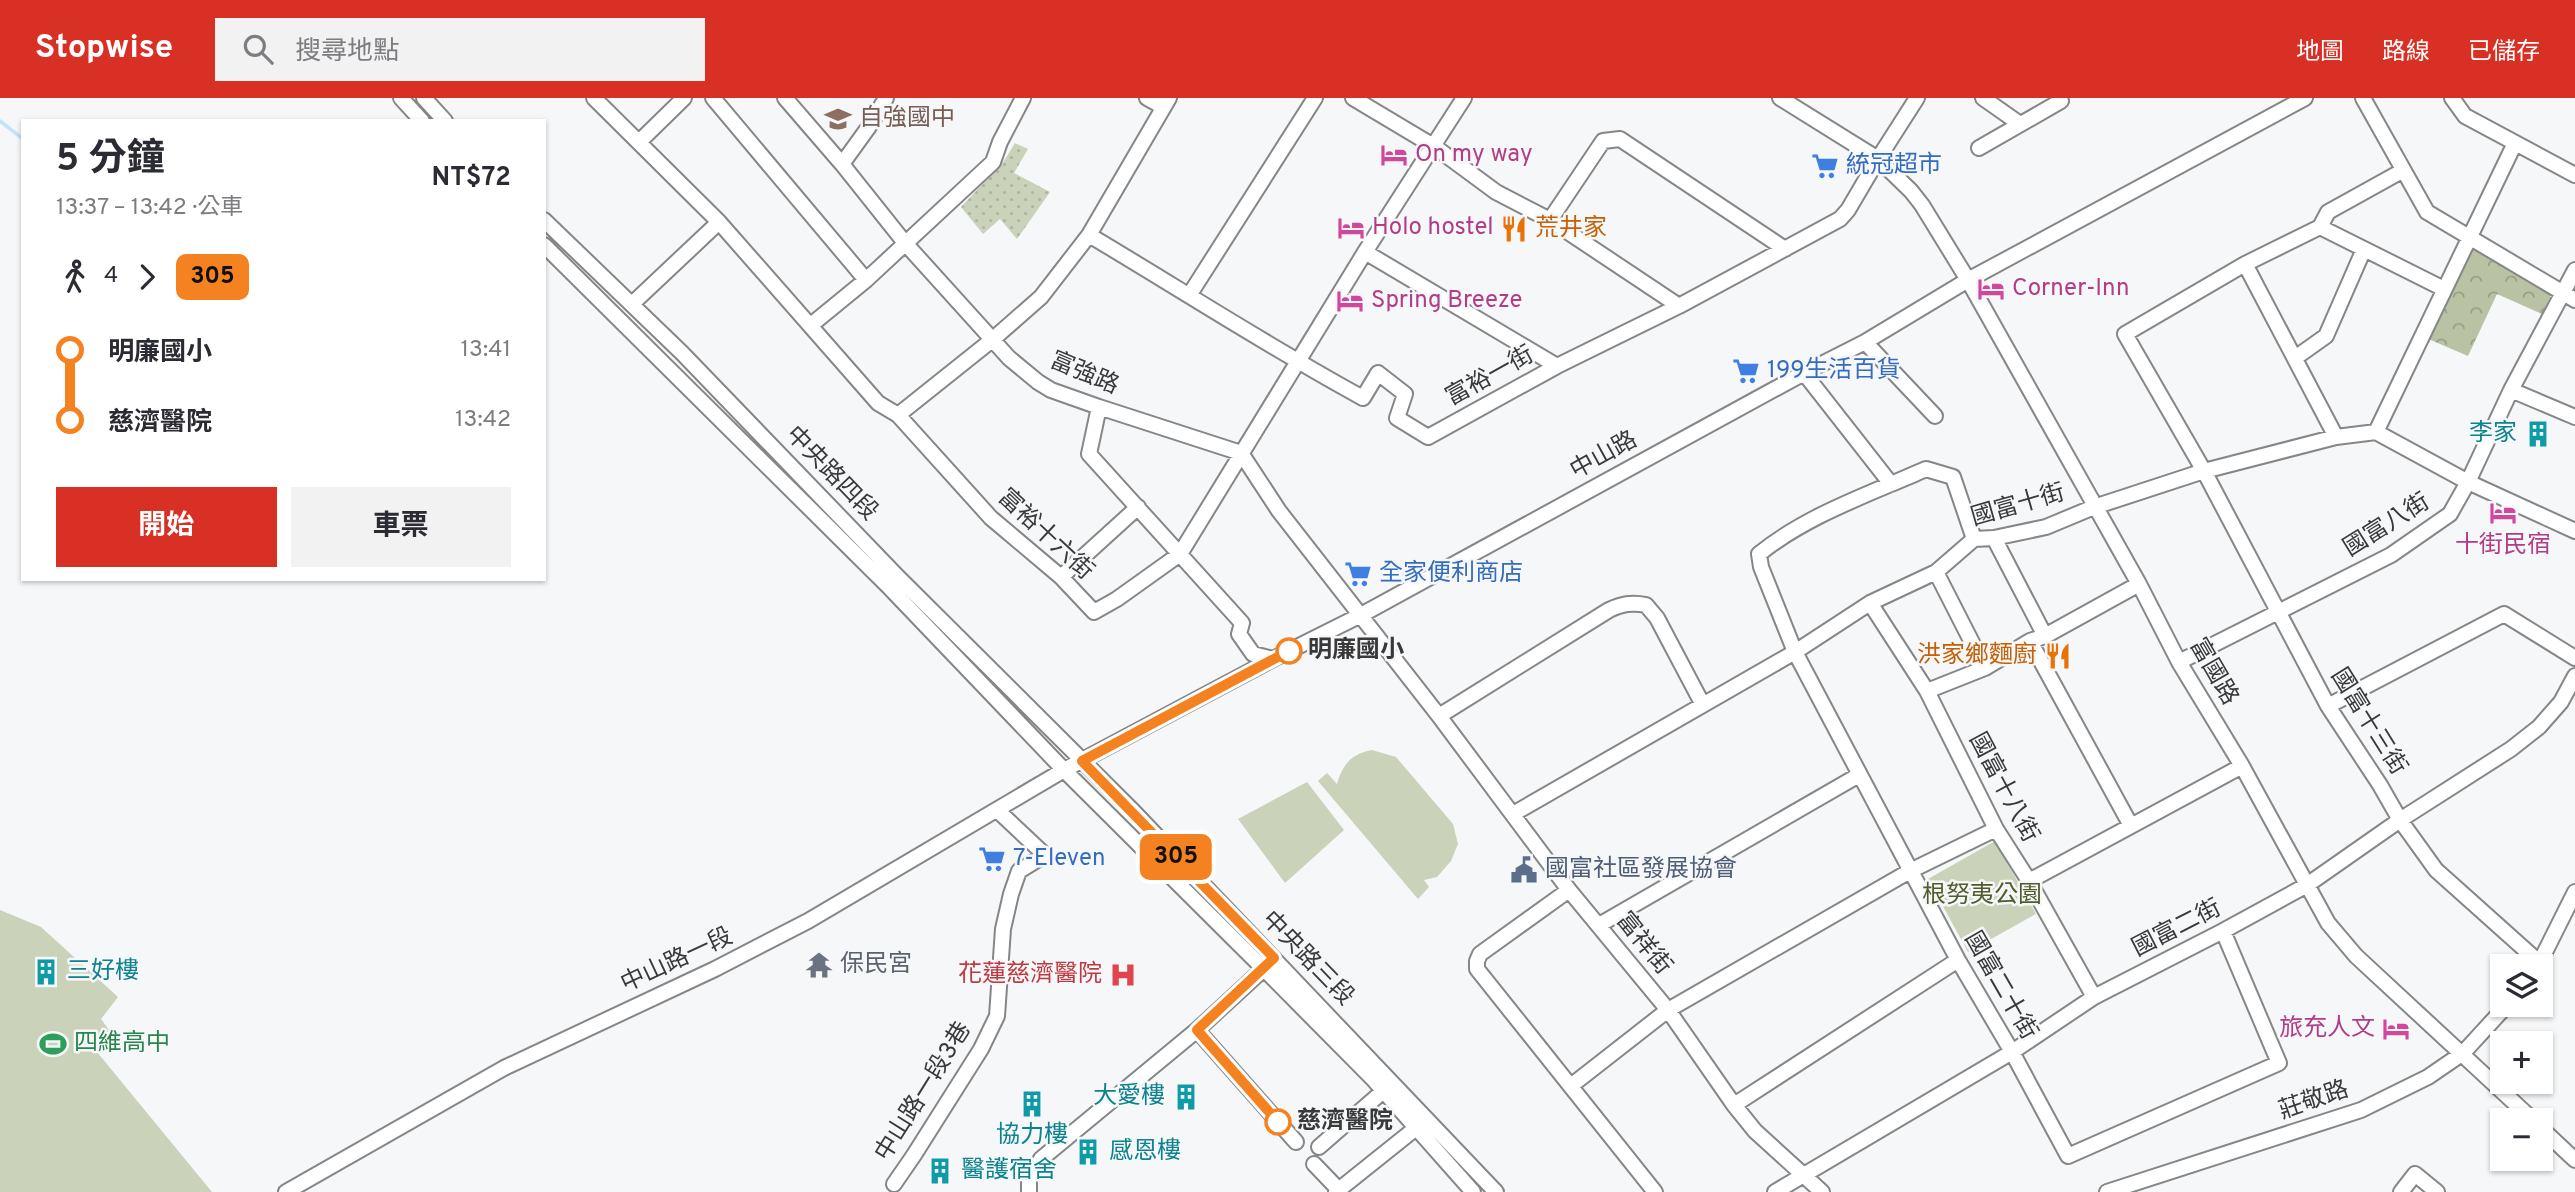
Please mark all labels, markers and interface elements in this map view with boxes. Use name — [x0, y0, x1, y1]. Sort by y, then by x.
search box — [215, 18, 705, 81]
text: Stopwise — [35, 28, 173, 70]
icon: search — [239, 30, 277, 68]
text: 搜尋地點 — [295, 36, 399, 69]
text: 地圖 — [2296, 38, 2344, 68]
text: 路線 — [2382, 38, 2430, 68]
text: 已儲存 — [2468, 38, 2540, 68]
school or university icon: 自強國中 — [823, 104, 853, 134]
place label: 自強國中 — [859, 104, 955, 134]
text: 5 分鐘 — [56, 136, 165, 185]
hotel icon: On my way — [1379, 140, 1409, 170]
place label: On my way — [1415, 140, 1533, 170]
supermarket icon: 統冠超市 — [1810, 151, 1840, 181]
place label: 統冠超市 — [1846, 151, 1942, 181]
text: NT$72 — [432, 162, 511, 195]
text: 13:37 – 13:42 · 公車 — [56, 194, 244, 223]
hotel icon: Holo hostel — [1336, 213, 1366, 243]
place label: Holo hostel — [1372, 213, 1494, 243]
restaurant icon: 荒井家 — [1499, 214, 1529, 244]
place label: 荒井家 — [1535, 214, 1607, 244]
icon: walk — [56, 258, 94, 296]
icon: forward — [128, 258, 166, 296]
text: 4 — [104, 262, 118, 291]
text: 305 — [190, 262, 235, 292]
hotel icon: Corner-Inn — [1976, 274, 2006, 304]
place label: Corner-Inn — [2012, 274, 2129, 304]
hotel icon: Spring Breeze — [1335, 286, 1365, 316]
place label: Spring Breeze — [1371, 286, 1522, 316]
text: 13:41 — [461, 336, 511, 365]
text: 明廉國小 — [108, 337, 212, 370]
street label: 富裕一街 — [1441, 341, 1539, 413]
street label: 富強路 — [1045, 346, 1123, 402]
supermarket icon: 199生活百貨 — [1731, 356, 1761, 386]
place label: 199生活百貨 — [1767, 356, 1901, 386]
text: 13:42 — [455, 406, 511, 435]
text: 慈濟醫院 — [108, 407, 212, 440]
place label: 李家 — [2469, 419, 2517, 449]
building icon: 李家 — [2523, 419, 2553, 449]
street label: 中央路四段 — [779, 420, 883, 528]
street label: 中山路 — [1565, 425, 1643, 487]
street label: 國富十街 — [1968, 478, 2068, 534]
street label: 富裕十六街 — [991, 483, 1099, 587]
button: 開始 — [56, 487, 277, 567]
button: 車票 — [291, 487, 511, 567]
street label: 國富八街 — [2338, 488, 2436, 564]
hotel icon: 十街民宿 — [2488, 498, 2518, 528]
place label: 十街民宿 — [2455, 531, 2551, 561]
supermarket icon: 全家便利商店 — [1343, 559, 1373, 589]
place label: 全家便利商店 — [1379, 559, 1523, 589]
street label: 富國路 — [2182, 633, 2244, 711]
place label: 明廉國小 — [1308, 636, 1404, 666]
marker: 明廉國小 — [1276, 638, 1302, 664]
place label: 洪家鄉麵廚 — [1917, 641, 2037, 671]
restaurant icon: 洪家鄉麵廚 — [2043, 641, 2073, 671]
street label: 國富十三街 — [2323, 663, 2413, 781]
street label: 國富十八街 — [1962, 728, 2044, 848]
line badge: 305 — [1136, 834, 1216, 880]
text: 305 — [1154, 842, 1198, 872]
supermarket icon: 7-Eleven — [977, 844, 1007, 874]
place label: 7-Eleven — [1013, 844, 1106, 874]
public building icon: 國富社區發展協會 — [1509, 855, 1539, 885]
place label: 國富社區發展協會 — [1545, 855, 1737, 885]
park label: 根努夷公園 — [1922, 881, 2042, 911]
street label: 國富二街 — [2127, 894, 2227, 964]
street label: 中央路三段 — [1255, 905, 1359, 1013]
street label: 富祥街 — [1609, 907, 1677, 981]
street label: 中山路一段 — [616, 922, 738, 1000]
street label: 國富二十街 — [1957, 927, 2043, 1045]
temple icon: 保民宮 — [804, 950, 834, 980]
place label: 保民宮 — [840, 950, 912, 980]
map controls — [2490, 954, 2553, 1171]
button: layers — [2490, 954, 2553, 1017]
building icon: 三好樓 — [31, 957, 61, 987]
place label: 三好樓 — [67, 957, 139, 987]
place label: 花蓮慈濟醫院 — [958, 960, 1102, 990]
hospital icon: 花蓮慈濟醫院 — [1108, 960, 1138, 990]
place label: 旅充人文 — [2279, 1014, 2375, 1044]
hotel icon: 旅充人文 — [2381, 1014, 2411, 1044]
street label: 中山路一段3巷 — [869, 1017, 979, 1167]
sports icon: 四維高中 — [38, 1029, 68, 1059]
place label: 四維高中 — [74, 1029, 170, 1059]
button: + — [2490, 1031, 2553, 1094]
street label: 莊敬路 — [2275, 1075, 2353, 1127]
place label: 大愛樓 — [1093, 1082, 1165, 1112]
building icon: 大愛樓 — [1171, 1082, 1201, 1112]
building icon: 協力樓 — [1017, 1089, 1047, 1119]
place label: 慈濟醫院 — [1297, 1107, 1393, 1137]
button: − — [2490, 1108, 2553, 1171]
marker: 慈濟醫院 — [1265, 1109, 1291, 1135]
place label: 協力樓 — [996, 1121, 1068, 1151]
building icon: 感恩樓 — [1073, 1137, 1103, 1167]
place label: 感恩樓 — [1109, 1137, 1181, 1167]
building icon: 醫護宿舍 — [925, 1156, 955, 1186]
place label: 醫護宿舍 — [961, 1156, 1057, 1186]

